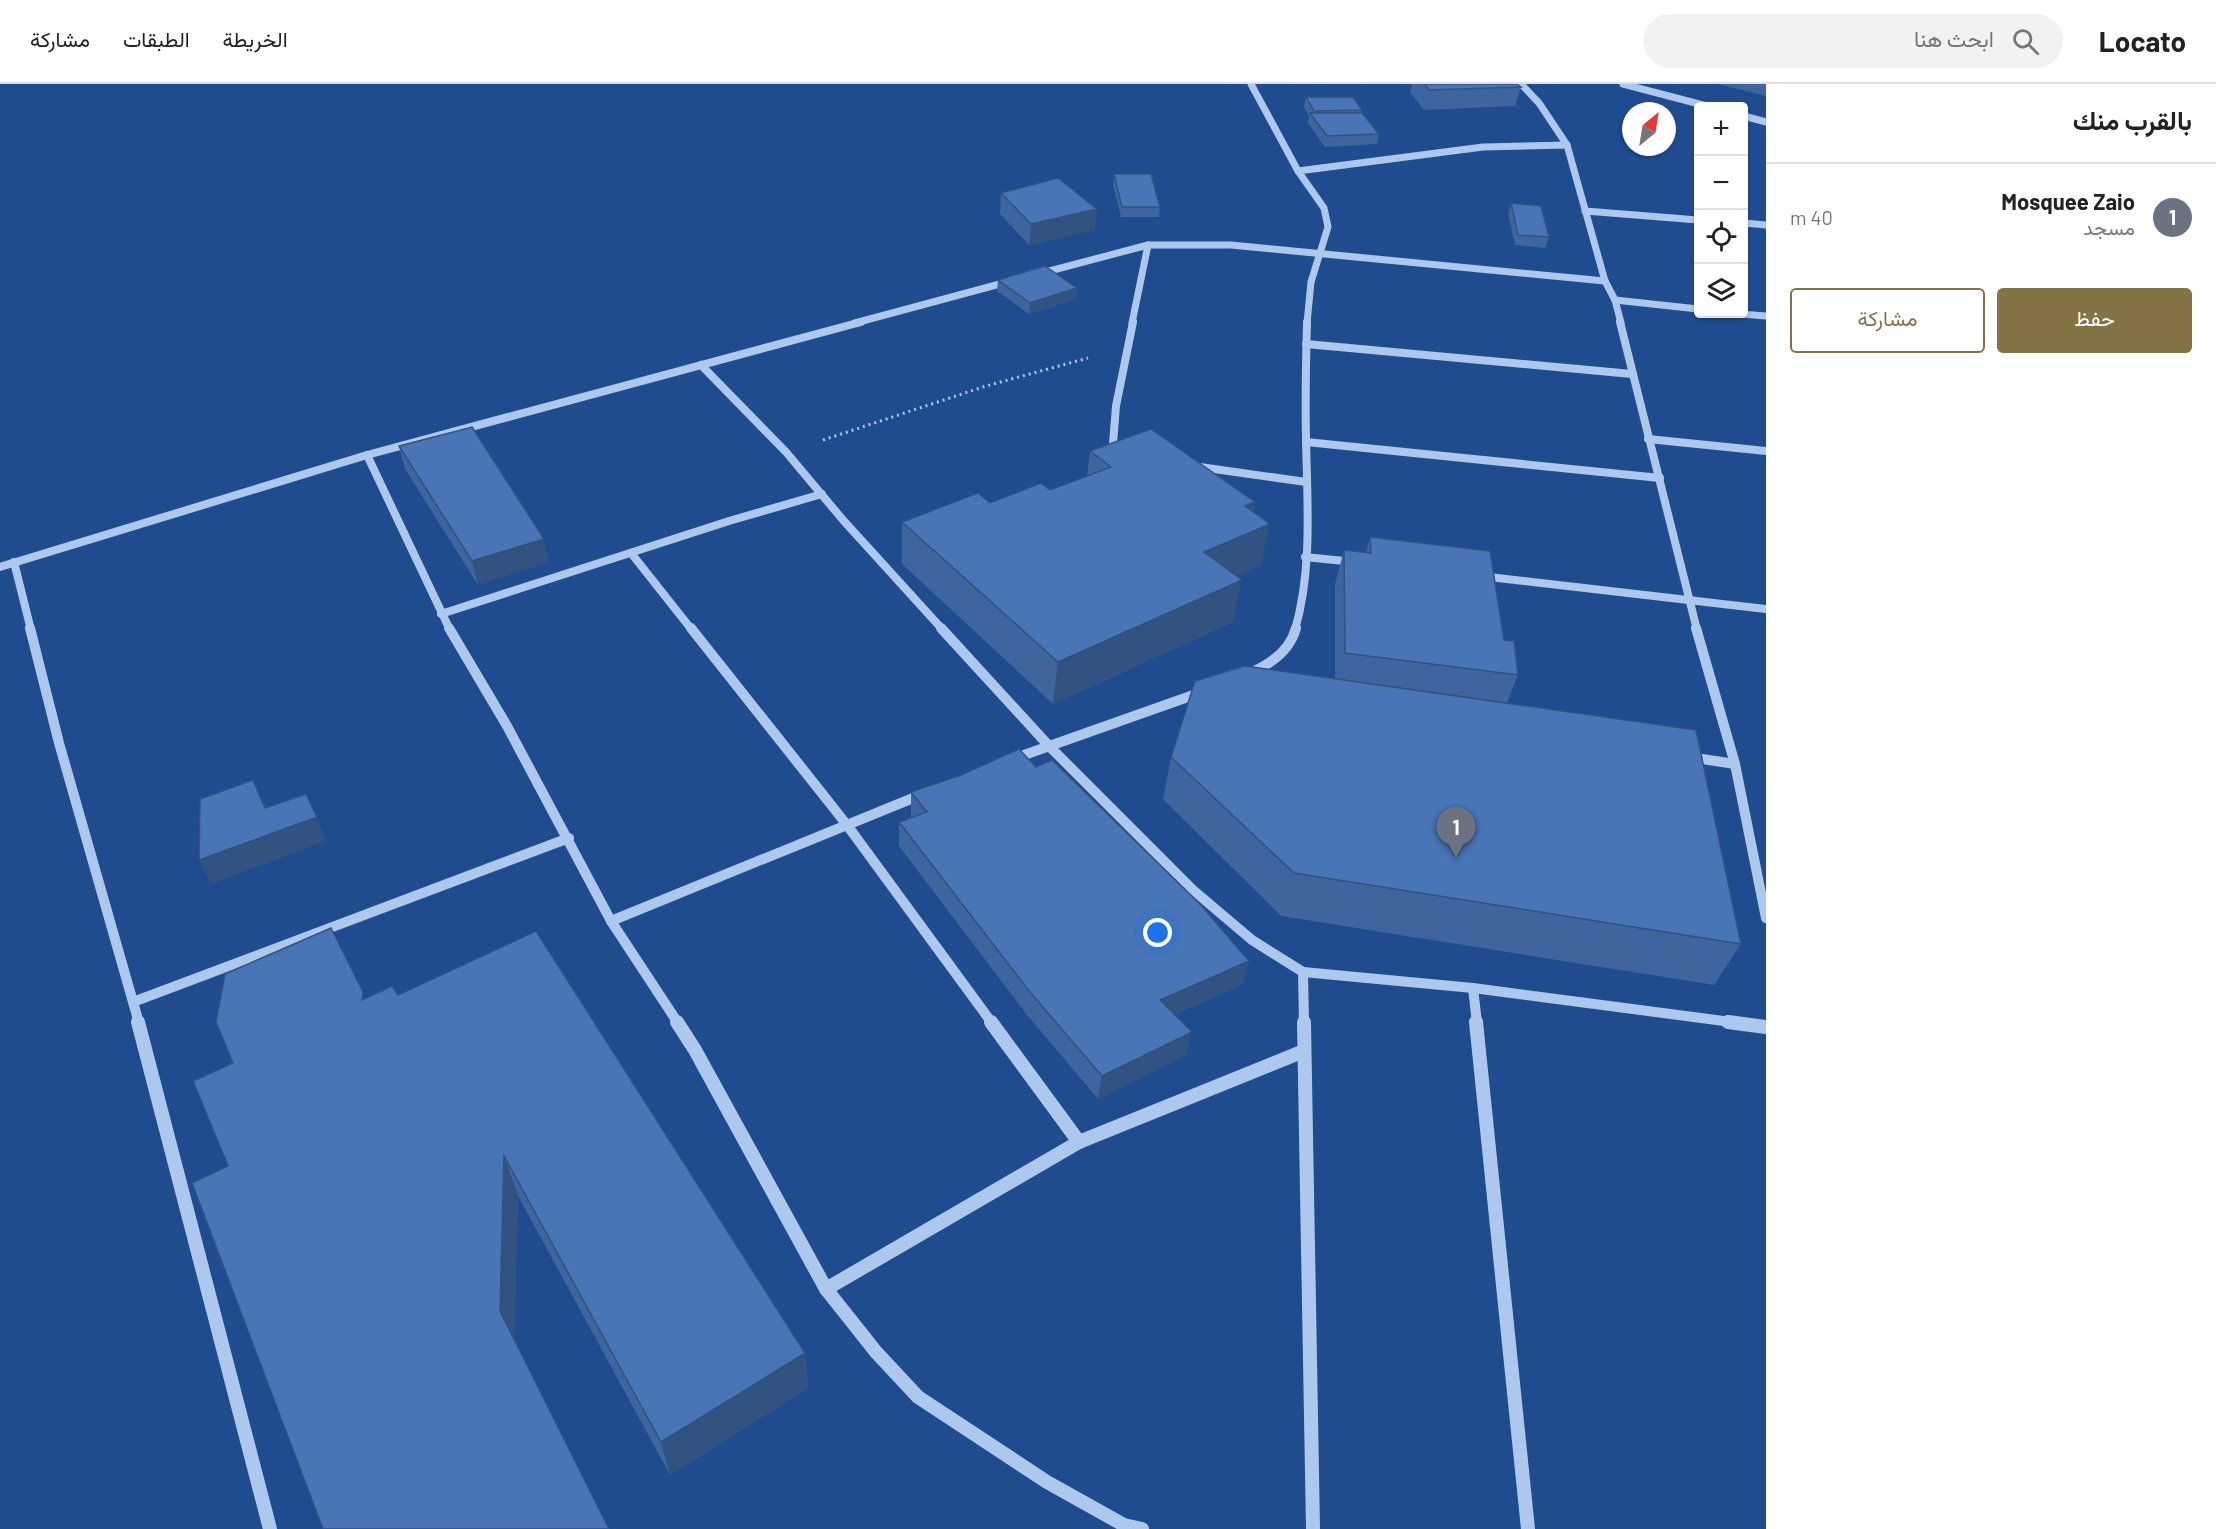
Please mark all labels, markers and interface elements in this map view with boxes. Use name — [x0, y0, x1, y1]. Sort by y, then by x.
search box — [1643, 14, 2063, 68]
text: Locato — [2099, 24, 2186, 58]
text: ابحث هنا — [1914, 25, 1994, 51]
icon: search — [2009, 25, 2042, 58]
text: مشاركة — [30, 26, 90, 51]
text: الطبقات — [123, 26, 190, 51]
text: الخريطة — [223, 26, 288, 51]
north arrow — [1622, 102, 1676, 156]
map controls — [1694, 102, 1748, 318]
button: + — [1694, 102, 1748, 156]
text: بالقرب منك — [2073, 104, 2192, 135]
button: − — [1694, 156, 1748, 210]
text: Mosquee Zaio — [2001, 188, 2135, 214]
text: 40 m — [1790, 205, 1833, 229]
text: 1 — [2169, 205, 2176, 229]
button: locate — [1694, 210, 1748, 264]
text: مسجد — [2083, 215, 2135, 239]
button: layers — [1694, 264, 1748, 318]
button: مشاركة — [1790, 288, 1985, 353]
button: حفظ — [1997, 288, 2192, 353]
pin: 1 — [1436, 808, 1476, 857]
your location — [1143, 918, 1172, 947]

